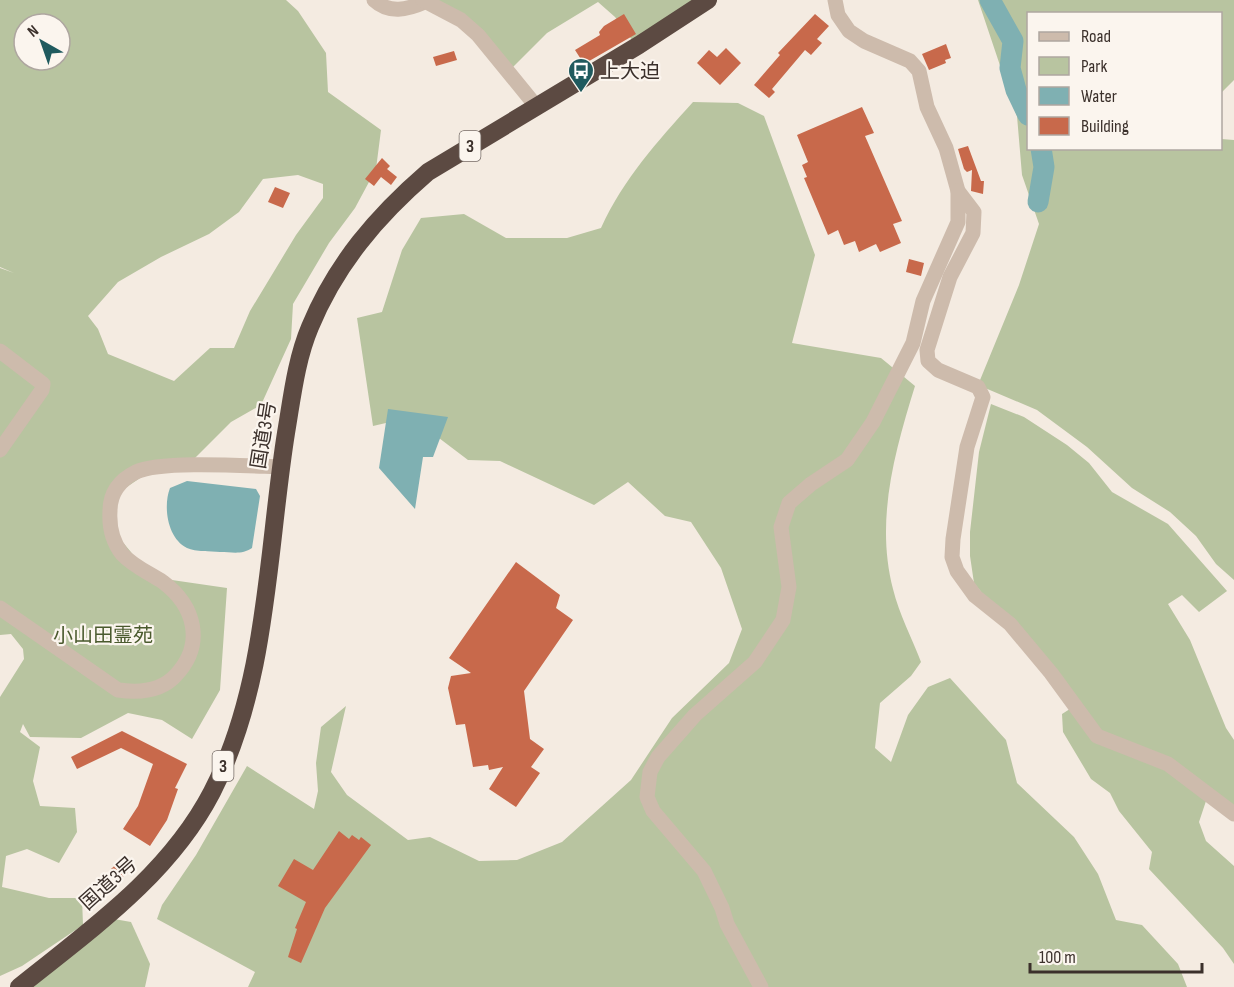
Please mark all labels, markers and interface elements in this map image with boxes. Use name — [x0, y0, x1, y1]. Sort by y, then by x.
north arrow — [12, 12, 72, 72]
legend — [1027, 12, 1222, 150]
text: N — [24, 22, 43, 42]
text: Road — [1081, 26, 1111, 47]
bus stop icon: 上大迫 — [566, 56, 596, 94]
text: Park — [1081, 56, 1107, 77]
place label: 上大迫 — [600, 60, 660, 84]
text: Water — [1081, 86, 1117, 107]
text: Building — [1081, 116, 1129, 137]
road number: 3 — [460, 131, 480, 161]
street label: 国道3号 — [247, 400, 281, 471]
park label: 小山田霊苑 — [53, 624, 153, 648]
road number: 3 — [212, 751, 234, 781]
street label: 国道3号 — [75, 852, 142, 916]
scale bar — [1030, 936, 1202, 974]
text: 100 m — [1039, 947, 1076, 968]

